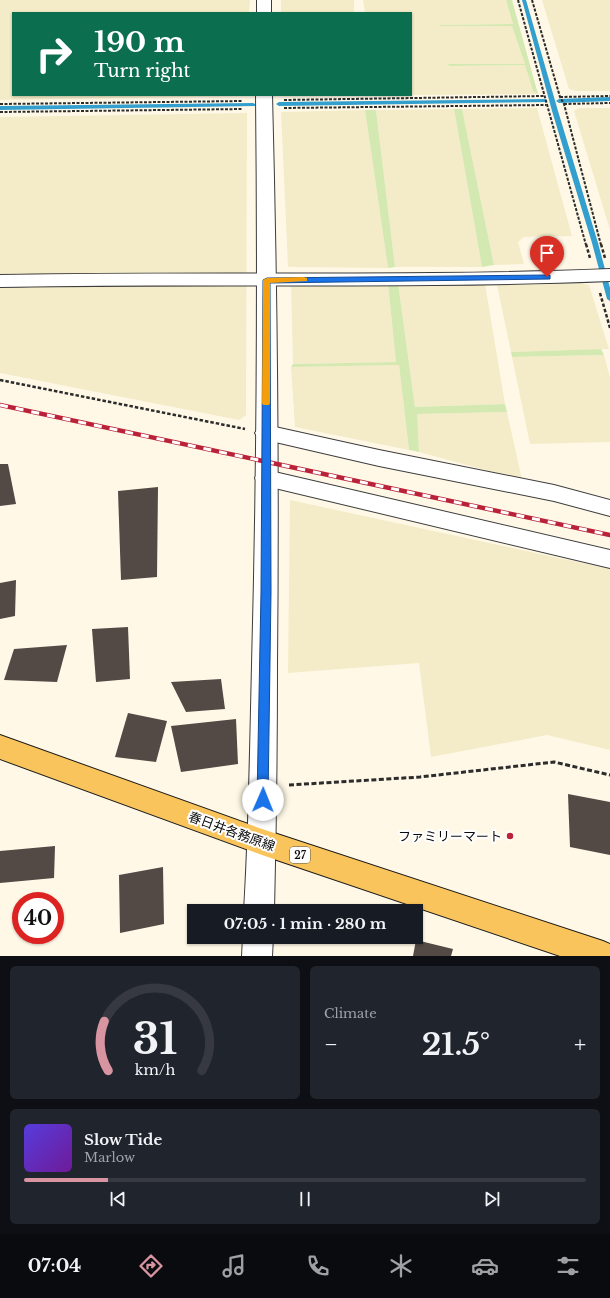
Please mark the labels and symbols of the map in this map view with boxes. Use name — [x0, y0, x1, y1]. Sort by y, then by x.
pin — [530, 236, 564, 277]
position arrow — [242, 779, 284, 821]
street label: 春日井各務原線 — [186, 808, 277, 855]
place label: ファミリーマート — [398, 828, 502, 845]
marker: ファミリーマート — [505, 831, 515, 841]
road number: 27 — [290, 847, 310, 863]
speed limit sign: 40 — [12, 892, 64, 944]

